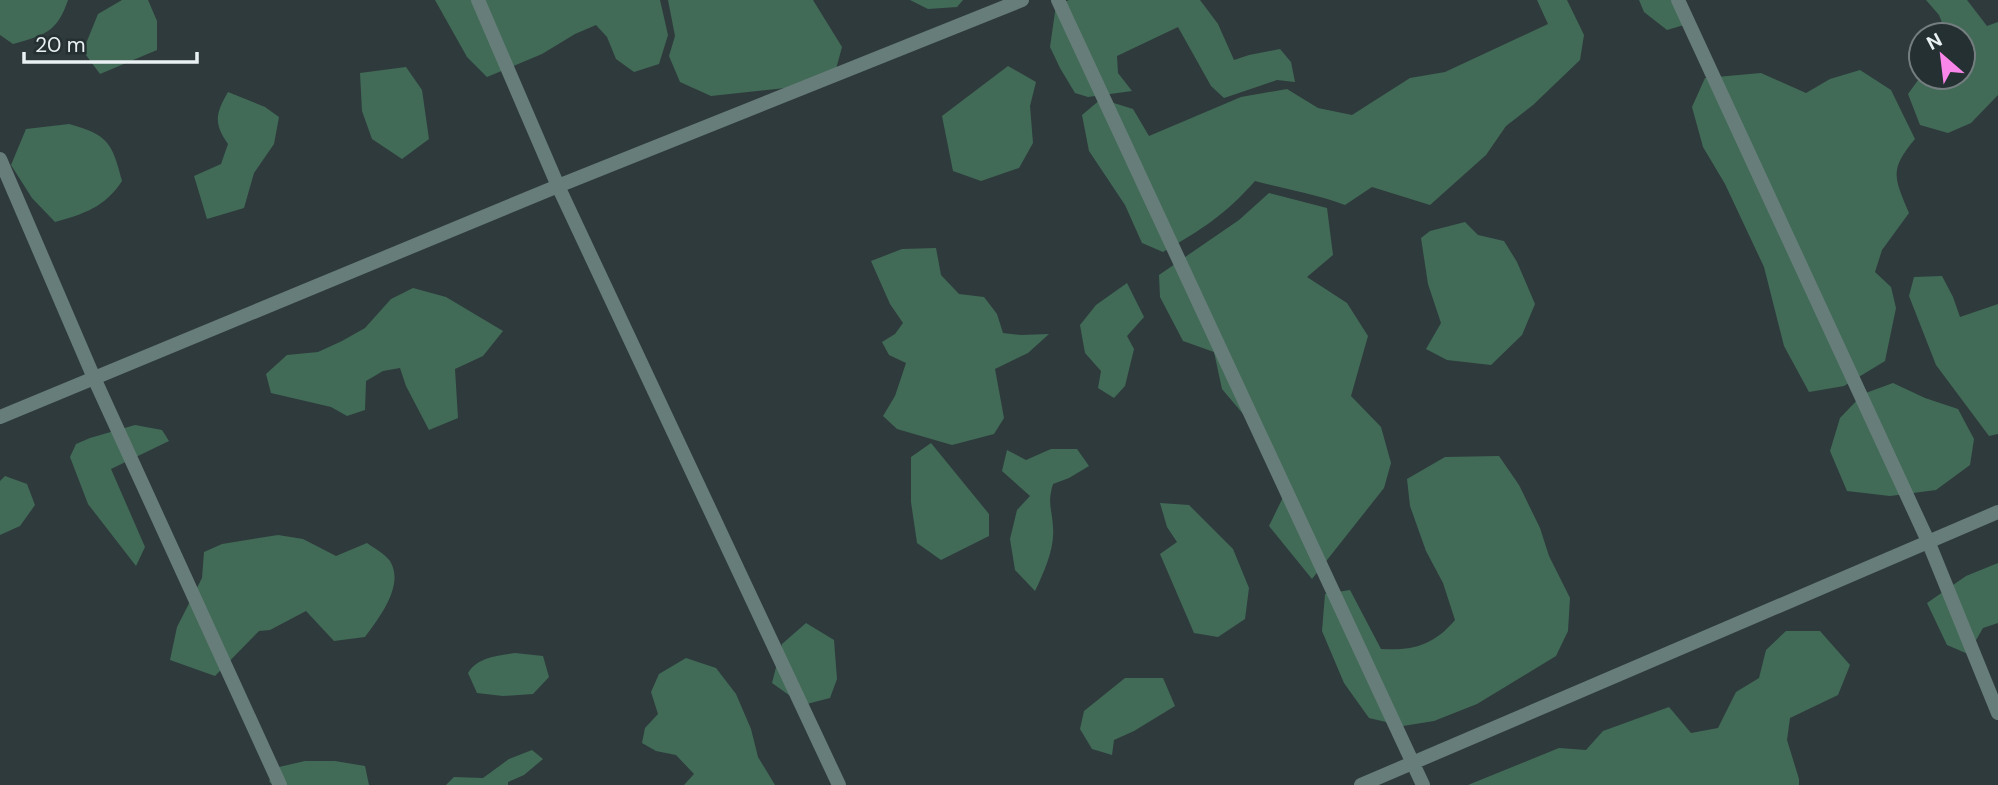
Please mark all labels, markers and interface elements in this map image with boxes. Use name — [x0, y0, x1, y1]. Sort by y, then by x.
scale bar — [24, 21, 198, 65]
north arrow — [1907, 21, 1977, 91]
text: N — [1922, 27, 1946, 56]
text: 20 m — [35, 31, 86, 59]

